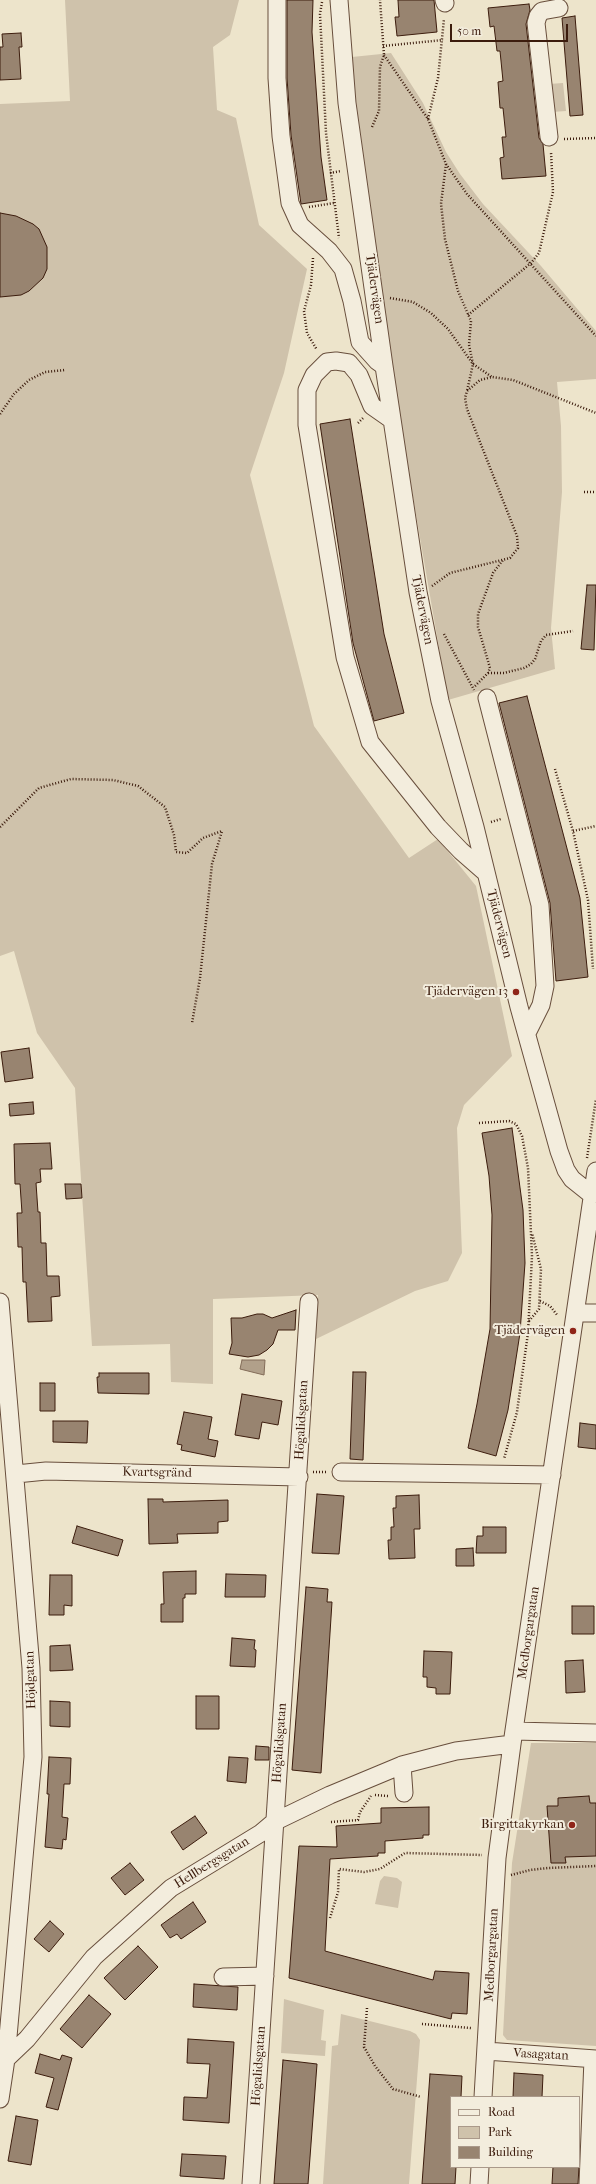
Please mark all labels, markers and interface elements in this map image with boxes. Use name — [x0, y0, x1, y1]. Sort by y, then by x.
scale bar — [452, 16, 570, 42]
text: 50 m — [457, 24, 481, 38]
street label: Tjädervägen — [361, 253, 387, 325]
street label: Tjädervägen — [408, 574, 436, 646]
street label: Tjädervägen — [483, 888, 515, 960]
place label: Tjädervägen 13 — [425, 984, 508, 1000]
marker: Tjädervägen 13 — [511, 987, 521, 997]
place label: Tjädervägen — [495, 1323, 565, 1339]
marker: Tjädervägen — [568, 1326, 578, 1336]
street label: Högalidsgatan — [292, 1380, 312, 1460]
street label: Kvartsgränd — [122, 1465, 192, 1481]
street label: Medborgargatan — [515, 1586, 543, 1680]
street label: Höjdgatan — [22, 1651, 40, 1709]
street label: Högalidsgatan — [269, 1703, 291, 1783]
place label: Birgittakyrkan — [481, 1817, 564, 1833]
marker: Birgittakyrkan — [567, 1820, 577, 1830]
street label: Hellbergsgatan — [172, 1834, 252, 1892]
street label: Medborgargatan — [482, 1908, 502, 2002]
street label: Högalidsgatan — [248, 2026, 270, 2106]
street label: Vasagatan — [513, 2046, 569, 2064]
legend — [450, 2096, 580, 2168]
text: Road — [488, 2105, 515, 2119]
text: Park — [488, 2125, 512, 2139]
text: Building — [488, 2145, 533, 2159]

